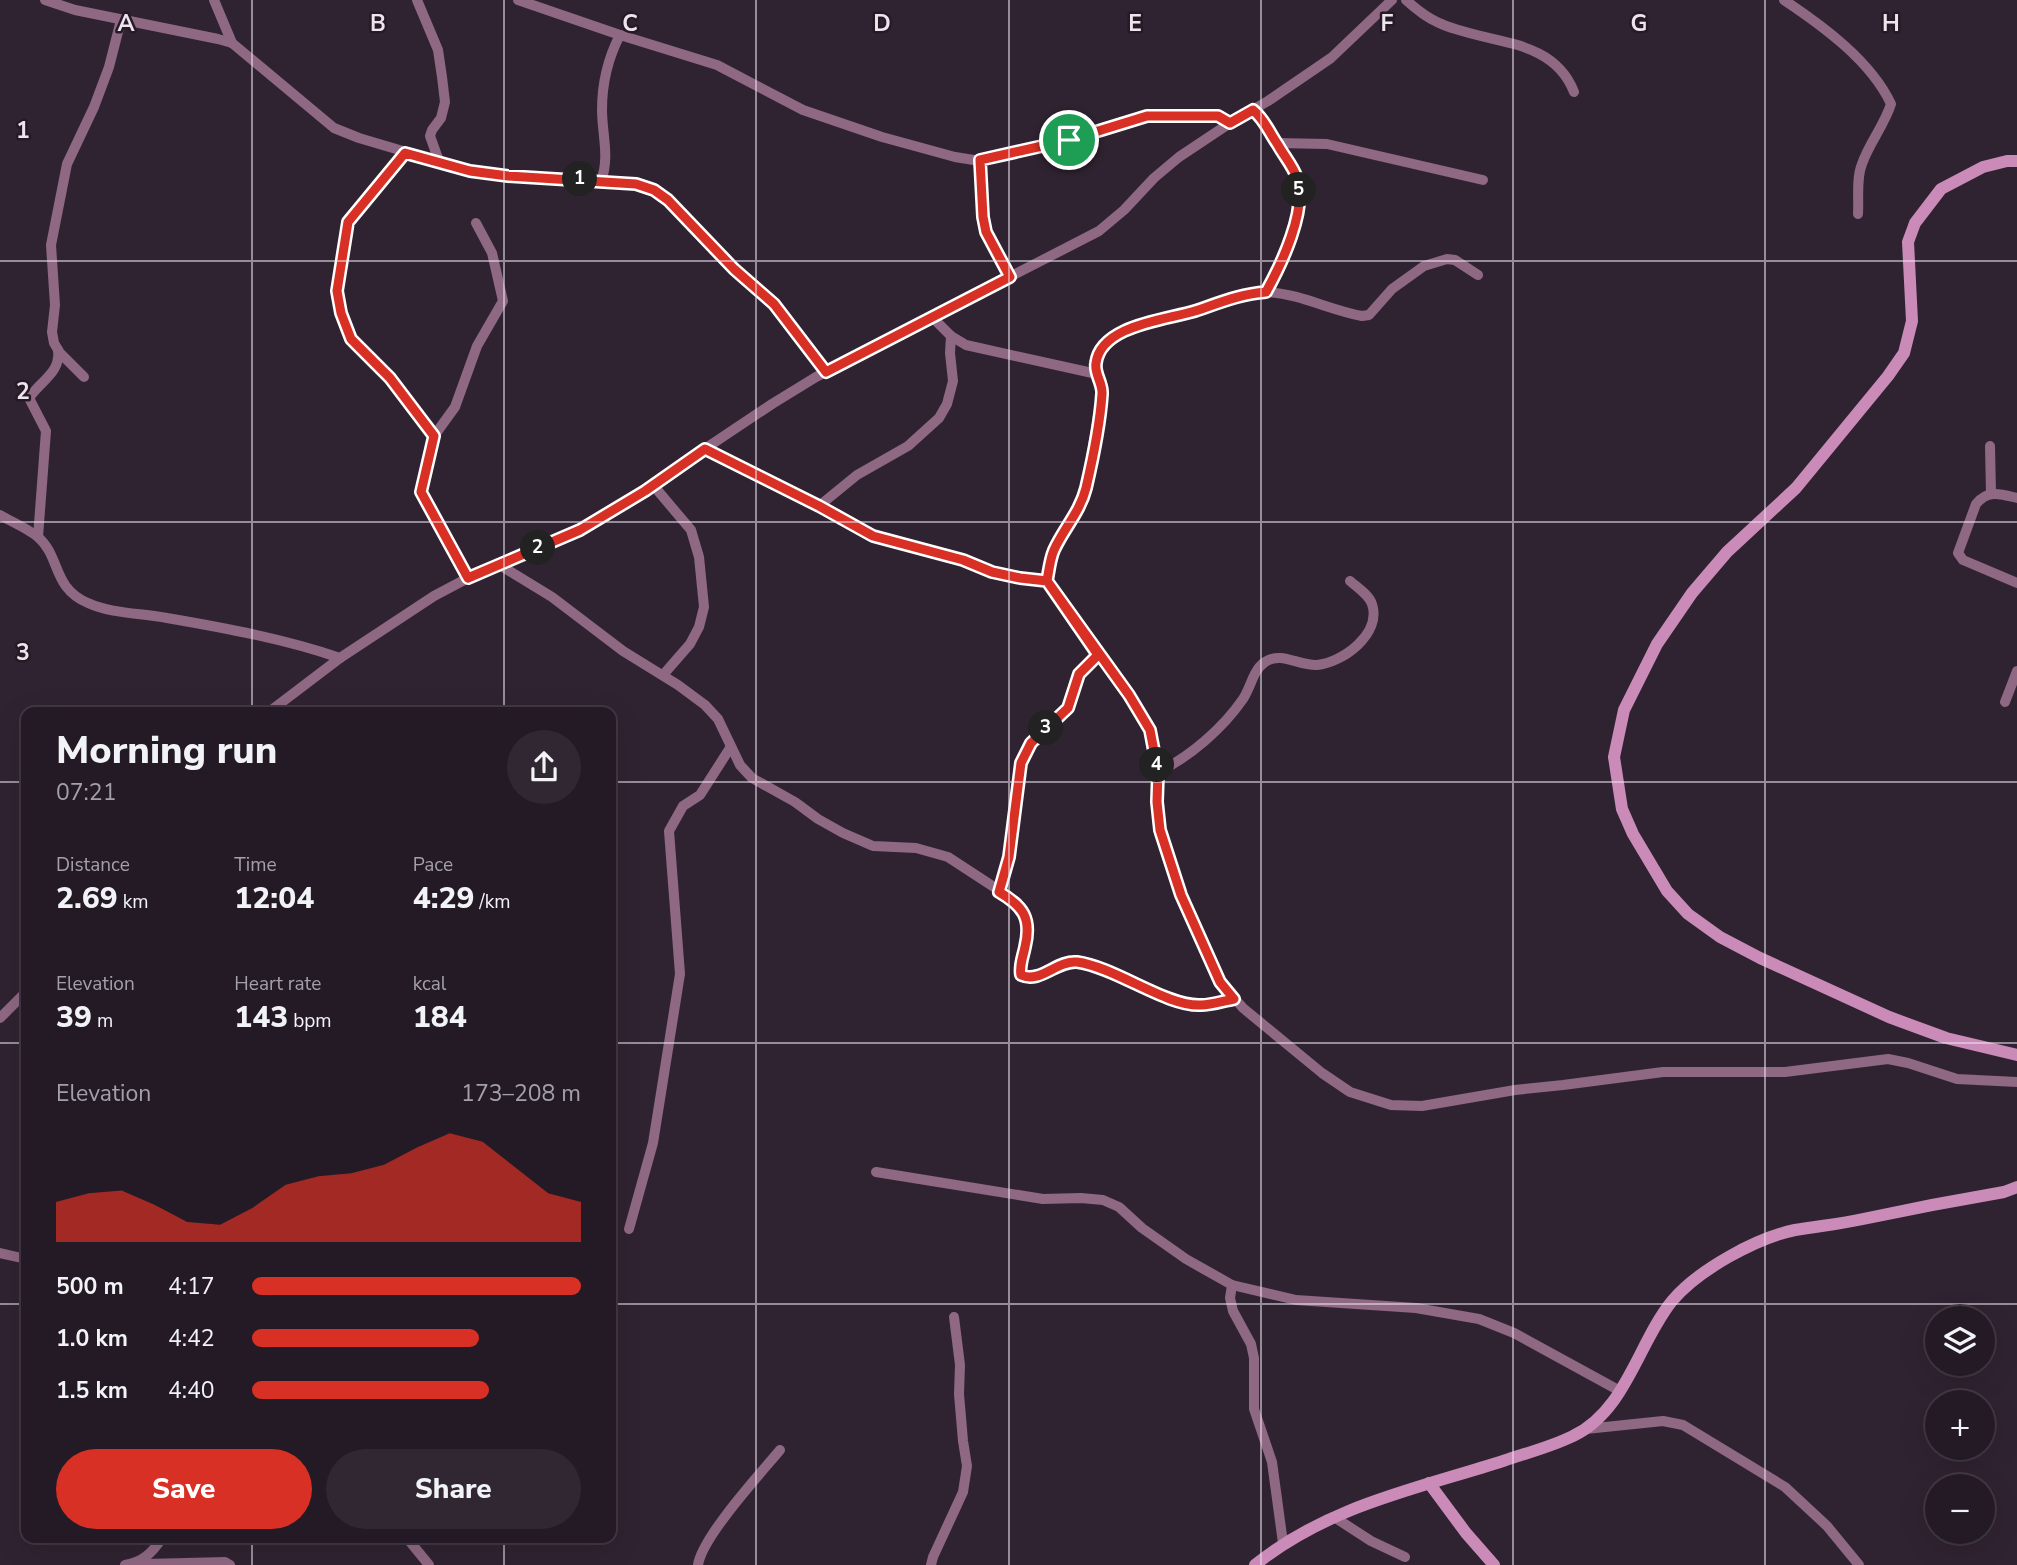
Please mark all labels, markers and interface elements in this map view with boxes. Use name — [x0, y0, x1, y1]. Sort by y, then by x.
text: A — [117, 8, 135, 39]
text: B — [370, 8, 386, 39]
text: C — [622, 8, 638, 39]
text: D — [873, 8, 891, 39]
text: E — [1128, 8, 1142, 39]
text: F — [1381, 8, 1394, 39]
text: G — [1631, 8, 1647, 39]
text: H — [1882, 8, 1900, 39]
pin — [1039, 110, 1099, 170]
text: 1 — [16, 115, 30, 146]
icon: arrive — [1050, 121, 1088, 159]
pin: 1 — [562, 162, 598, 196]
text: 1 — [574, 165, 585, 191]
pin: 5 — [1282, 172, 1316, 208]
text: 5 — [1293, 176, 1304, 202]
text: 2 — [16, 376, 30, 407]
pin: 2 — [520, 530, 556, 566]
text: 2 — [532, 534, 543, 560]
text: 3 — [16, 637, 30, 668]
pin: 3 — [1028, 710, 1064, 746]
text: 3 — [1040, 714, 1051, 740]
text: Morning run — [56, 725, 277, 776]
button: share — [507, 730, 581, 804]
pin: 4 — [1140, 748, 1174, 782]
text: 4 — [1151, 751, 1162, 777]
text: 07:21 — [56, 777, 116, 808]
text: Distance — [56, 852, 130, 878]
text: Time — [234, 852, 277, 878]
text: Pace — [413, 852, 453, 878]
text: 2.69 — [56, 878, 118, 919]
text: 12:04 — [234, 878, 314, 919]
text: 4:29 — [413, 878, 474, 919]
text: km — [118, 889, 148, 915]
text: /km — [474, 889, 510, 915]
text: Elevation — [56, 971, 135, 997]
text: Heart rate — [234, 971, 321, 997]
text: kcal — [413, 971, 446, 997]
text: 39 — [56, 997, 92, 1038]
text: 143 — [234, 997, 288, 1038]
text: 184 — [413, 997, 467, 1038]
text: m — [92, 1008, 113, 1034]
text: bpm — [288, 1008, 332, 1034]
text: Elevation — [56, 1078, 151, 1109]
text: 173–208 m — [461, 1078, 581, 1109]
text: 500 m — [56, 1271, 124, 1302]
text: 4:17 — [168, 1271, 215, 1302]
map controls — [1925, 1306, 1995, 1544]
button: layers — [1925, 1306, 1995, 1376]
text: 1.0 km — [56, 1323, 128, 1354]
text: 4:42 — [168, 1323, 215, 1354]
text: 1.5 km — [56, 1375, 128, 1406]
text: 4:40 — [168, 1375, 215, 1406]
button: + — [1925, 1390, 1995, 1460]
button: Save — [56, 1449, 312, 1529]
button: Share — [326, 1449, 581, 1529]
button: − — [1925, 1474, 1995, 1544]

